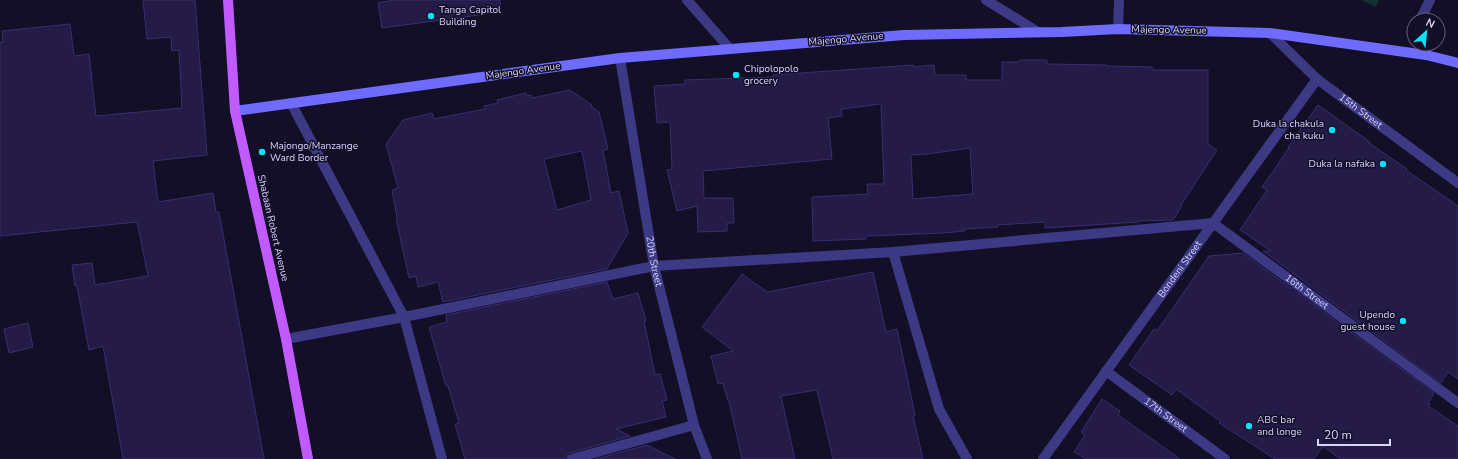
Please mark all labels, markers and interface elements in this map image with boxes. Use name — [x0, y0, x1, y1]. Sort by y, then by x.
place label: Tanga Capitol Building — [439, 3, 501, 29]
marker: Tanga Capitol Building — [426, 11, 436, 21]
north arrow — [1406, 12, 1446, 52]
text: N — [1423, 15, 1437, 32]
street label: Majengo Avenue — [1131, 22, 1207, 38]
street label: Majengo Avenue — [808, 29, 884, 49]
street label: Majengo Avenue — [485, 59, 561, 83]
place label: Chipolopolo grocery — [744, 62, 799, 88]
marker: Chipolopolo grocery — [731, 70, 741, 80]
street label: 15th Street — [1336, 90, 1386, 132]
place label: Duka la chakula cha kuku — [1253, 117, 1324, 143]
marker: Duka la chakula cha kuku — [1327, 125, 1337, 135]
place label: Majongo/Manzange Ward Border — [270, 139, 358, 165]
marker: Majongo/Manzange Ward Border — [257, 147, 267, 157]
place label: Duka la nafaka — [1309, 157, 1375, 171]
marker: Duka la nafaka — [1378, 159, 1388, 169]
street label: Shabaan Robert Avenue — [254, 173, 292, 283]
street label: 20th Street — [642, 235, 666, 288]
street label: Bondeni Street — [1155, 237, 1205, 301]
street label: 16th Street — [1282, 271, 1332, 313]
place label: Upendo guest house — [1340, 308, 1395, 334]
marker: Upendo guest house — [1398, 316, 1408, 326]
street label: 17th Street — [1141, 394, 1191, 436]
place label: ABC bar and longe — [1257, 413, 1302, 439]
marker: ABC bar and longe — [1244, 421, 1254, 431]
scale bar — [1318, 421, 1390, 447]
text: 20 m — [1324, 427, 1352, 443]

